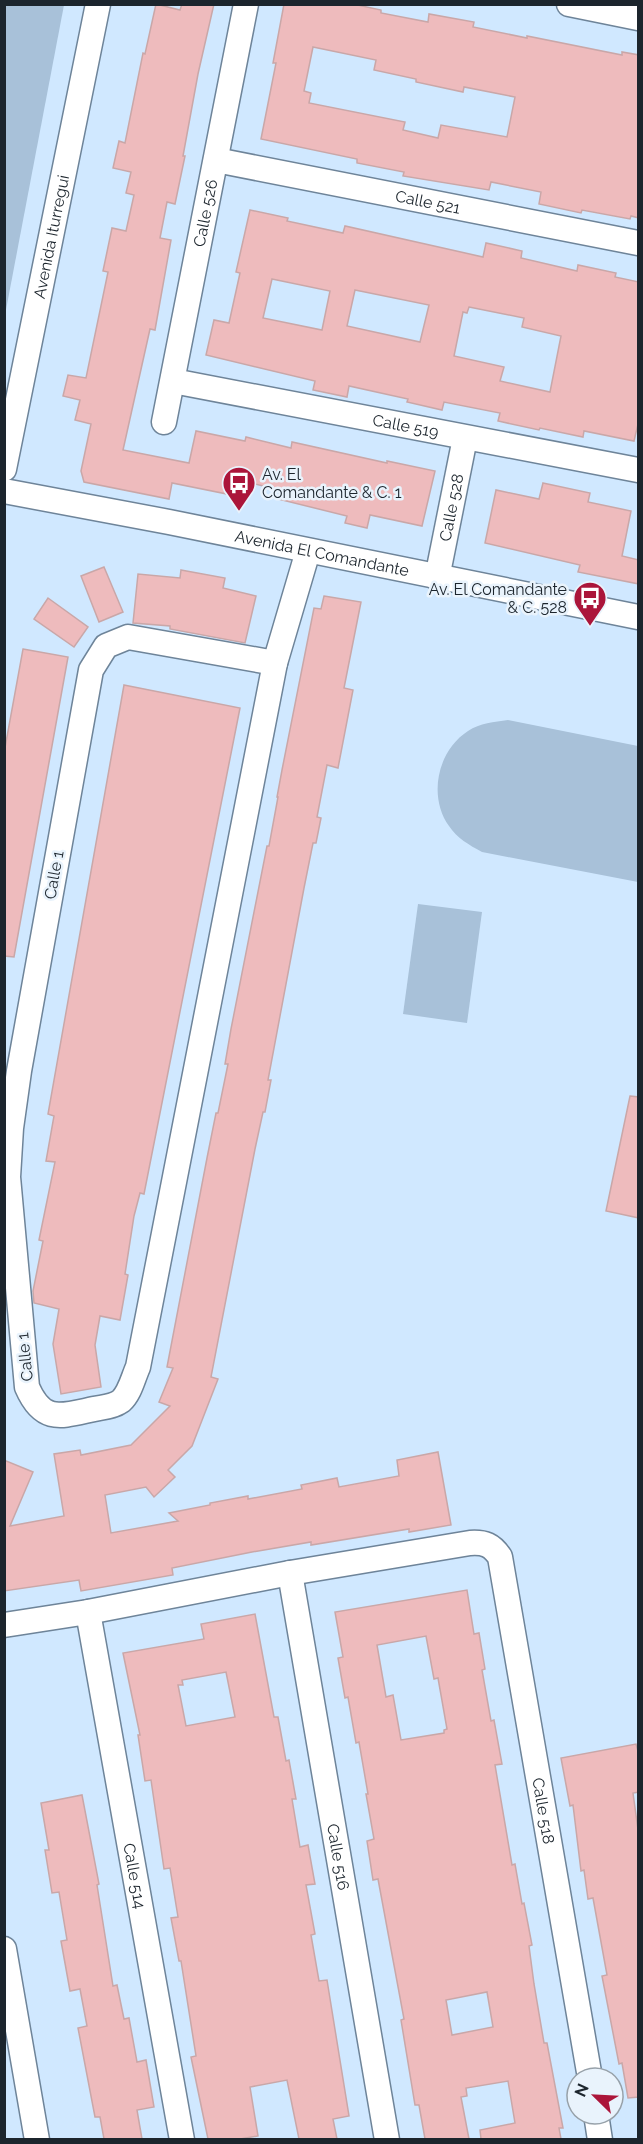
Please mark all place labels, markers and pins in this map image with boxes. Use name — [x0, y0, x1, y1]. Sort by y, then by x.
bus stop icon: Av. El Comandante & C. 1 — [221, 465, 257, 512]
place label: Av. El Comandante & C. 1 — [262, 465, 402, 502]
place label: Av. El Comandante & C. 528 — [429, 580, 567, 617]
bus stop icon: Av. El Comandante & C. 528 — [572, 580, 608, 627]

